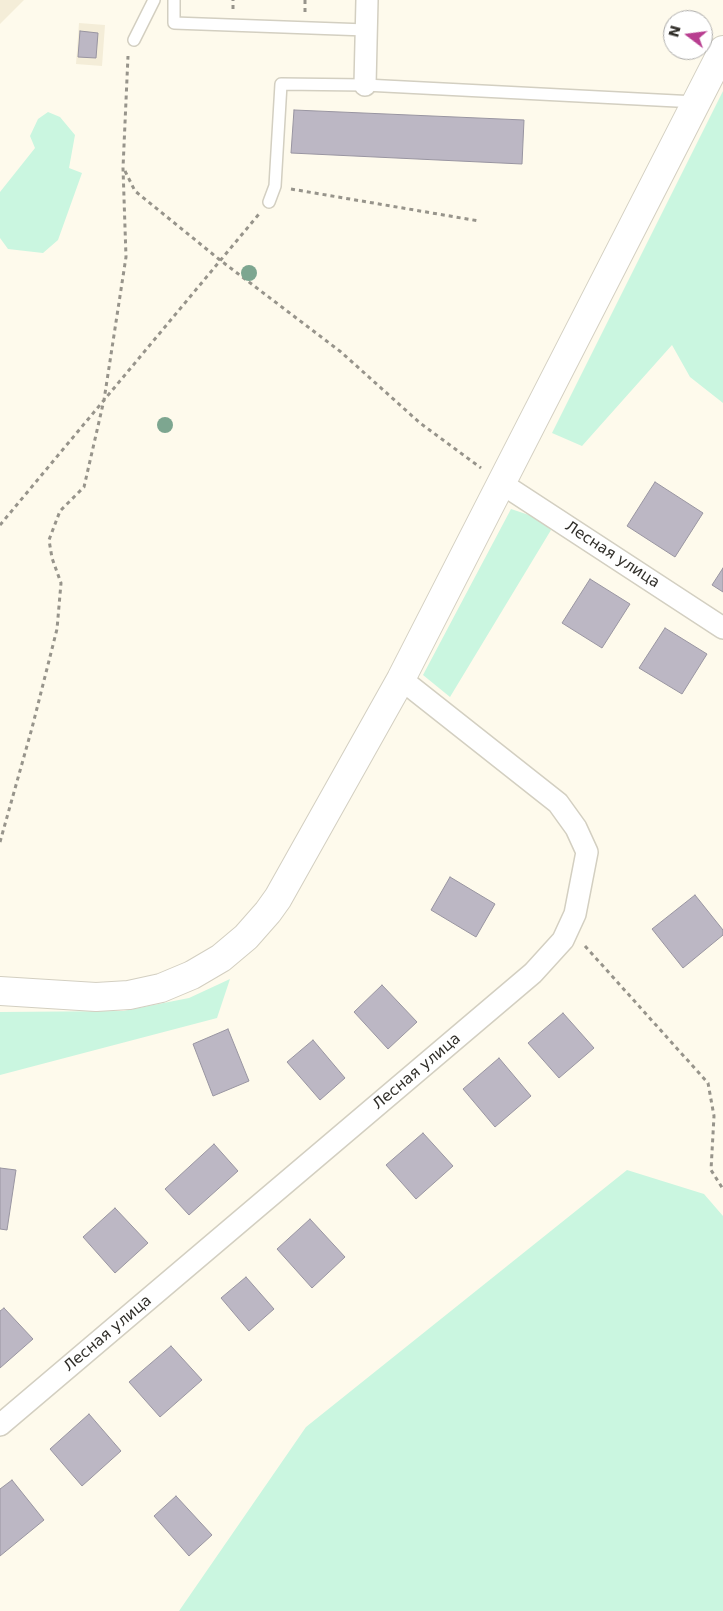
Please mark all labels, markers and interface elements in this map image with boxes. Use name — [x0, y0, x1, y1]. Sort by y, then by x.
north arrow — [663, 10, 713, 60]
text: N — [665, 24, 684, 39]
street label: Лесная улица — [561, 518, 663, 592]
street label: Лесная улица — [369, 1030, 465, 1114]
street label: Лесная улица — [60, 1292, 156, 1376]

